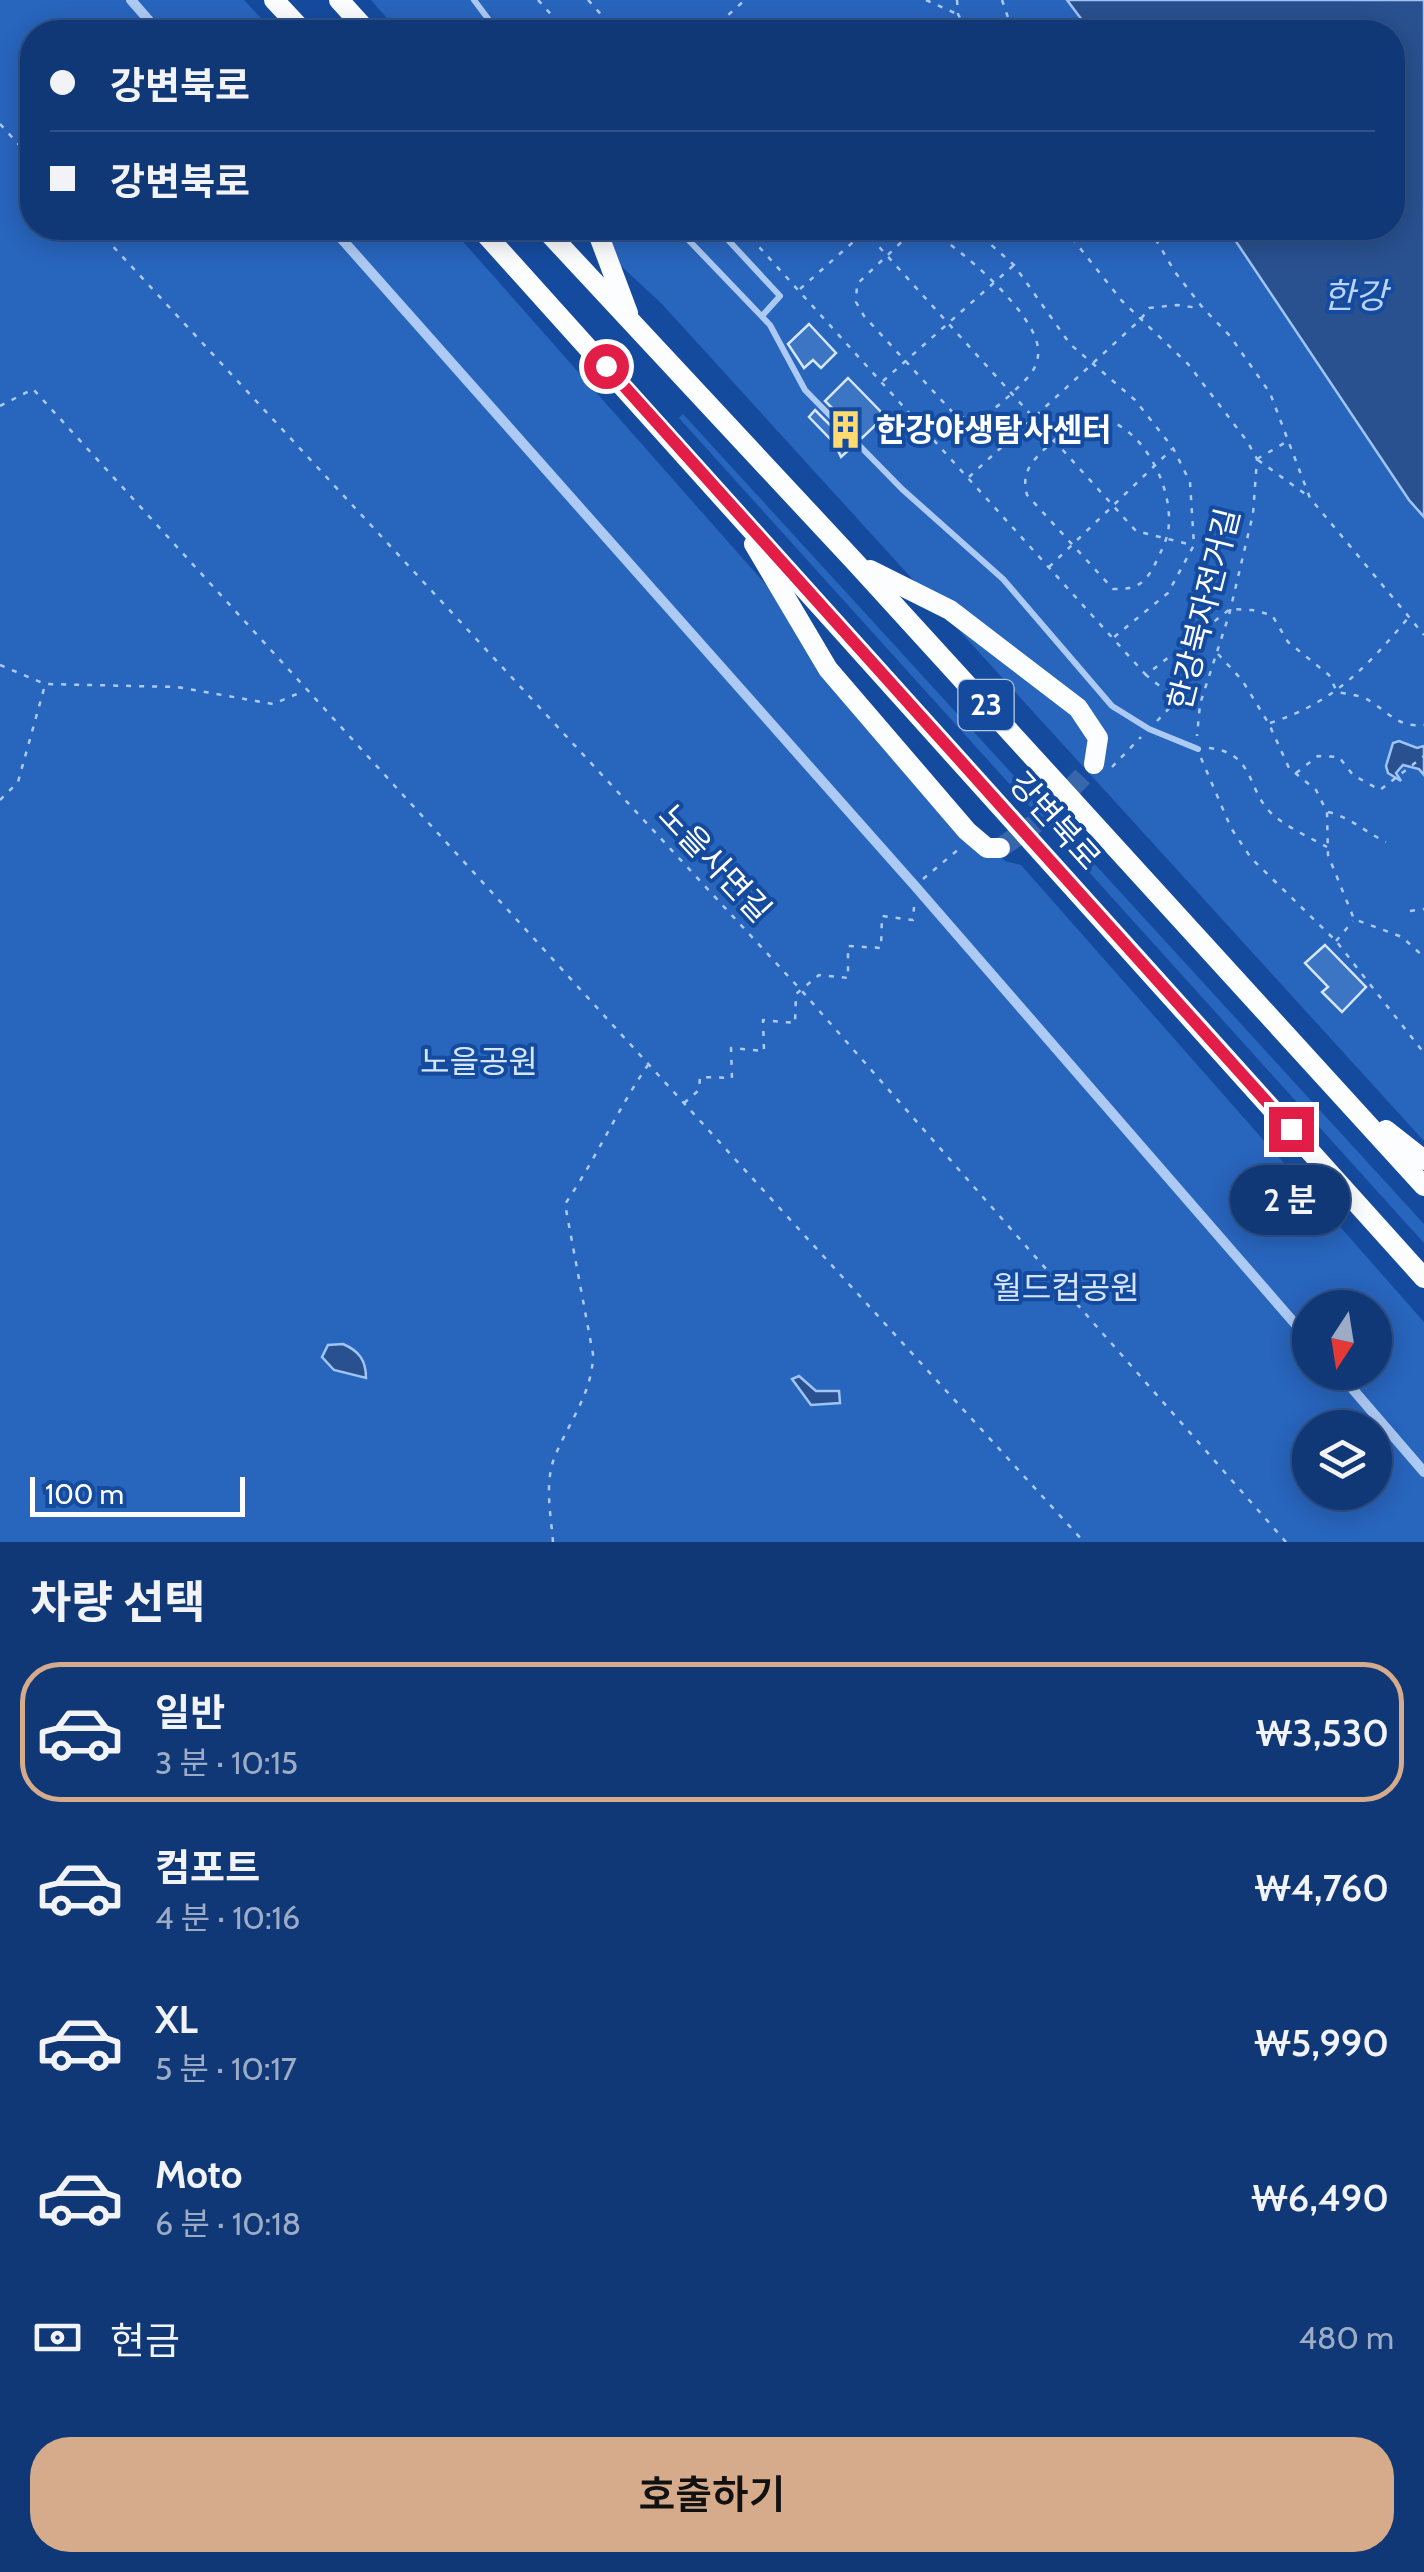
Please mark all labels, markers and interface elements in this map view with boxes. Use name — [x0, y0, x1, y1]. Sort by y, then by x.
text: 강변북로 — [110, 62, 250, 109]
text: 강변북로 — [110, 158, 250, 205]
water label: 한강 — [1323, 274, 1392, 317]
route start — [584, 344, 629, 389]
building icon: 한강야생탐사센터 — [825, 409, 867, 451]
place label: 한강야생탐사센터 — [876, 410, 1112, 449]
street label: 한강북자전거길 — [1160, 504, 1247, 714]
road number: 23 — [958, 680, 1014, 730]
street label: 강변북로 — [1001, 764, 1109, 877]
street label: 노을사면길 — [651, 796, 780, 930]
park label: 노을공원 — [420, 1042, 538, 1081]
route end — [1269, 1107, 1314, 1152]
callout: 2 분 — [1231, 1164, 1351, 1234]
text: 2 분 — [1263, 1180, 1317, 1219]
park label: 월드컵공원 — [992, 1268, 1140, 1307]
north arrow — [1292, 1290, 1392, 1390]
map controls — [1292, 1290, 1392, 1510]
button: layers — [1292, 1410, 1392, 1510]
scale bar — [30, 1472, 245, 1516]
text: 100 m — [45, 1477, 124, 1511]
text: 차량 선택 — [30, 1575, 206, 1629]
icon: car — [35, 1687, 125, 1777]
text: 일반 — [155, 1689, 225, 1736]
text: ₩3,530 — [1256, 1709, 1389, 1756]
text: 3 분 · 10:15 — [155, 1743, 298, 1782]
icon: car — [35, 1842, 125, 1932]
text: 컴포트 — [155, 1844, 260, 1891]
text: ₩4,760 — [1254, 1864, 1389, 1911]
text: 4 분 · 10:16 — [155, 1898, 300, 1937]
text: XL — [155, 1996, 198, 2043]
icon: car — [35, 1997, 125, 2087]
text: ₩5,990 — [1254, 2019, 1389, 2066]
text: 5 분 · 10:17 — [155, 2049, 297, 2088]
text: Moto — [155, 2151, 242, 2198]
icon: car — [35, 2152, 125, 2242]
text: ₩6,490 — [1251, 2174, 1389, 2221]
text: 6 분 · 10:18 — [155, 2204, 301, 2243]
icon: cash — [30, 2310, 85, 2365]
text: 현금 — [110, 2317, 180, 2364]
text: 480 m — [1299, 2318, 1394, 2357]
button: 호출하기 — [30, 2437, 1394, 2552]

